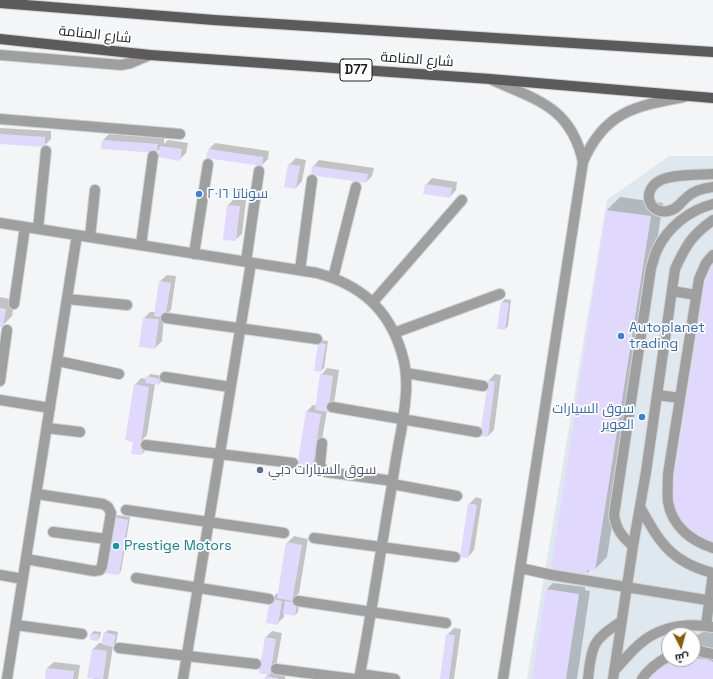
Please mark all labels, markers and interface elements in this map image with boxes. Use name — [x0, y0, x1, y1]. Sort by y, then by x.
street label: شارع المنامة — [58, 23, 132, 47]
street label: شارع المنامة — [380, 49, 454, 71]
road number: D77 — [340, 59, 372, 81]
place label: سوناتا ٢٠١٦ — [207, 186, 268, 202]
marker: سوناتا ٢٠١٦ — [194, 189, 204, 199]
place label: Autoplanet trading — [629, 320, 705, 352]
marker: Autoplanet trading — [616, 331, 626, 341]
place label: سوق السيارات العوير — [552, 401, 634, 434]
marker: سوق السيارات العوير — [637, 412, 647, 422]
place label: سوق السيارات دبي — [268, 462, 376, 478]
marker: سوق السيارات دبي — [255, 465, 265, 475]
place label: Prestige Motors — [124, 538, 232, 554]
marker: Prestige Motors — [111, 541, 121, 551]
north arrow — [661, 627, 701, 667]
text: ش — [674, 650, 690, 666]

